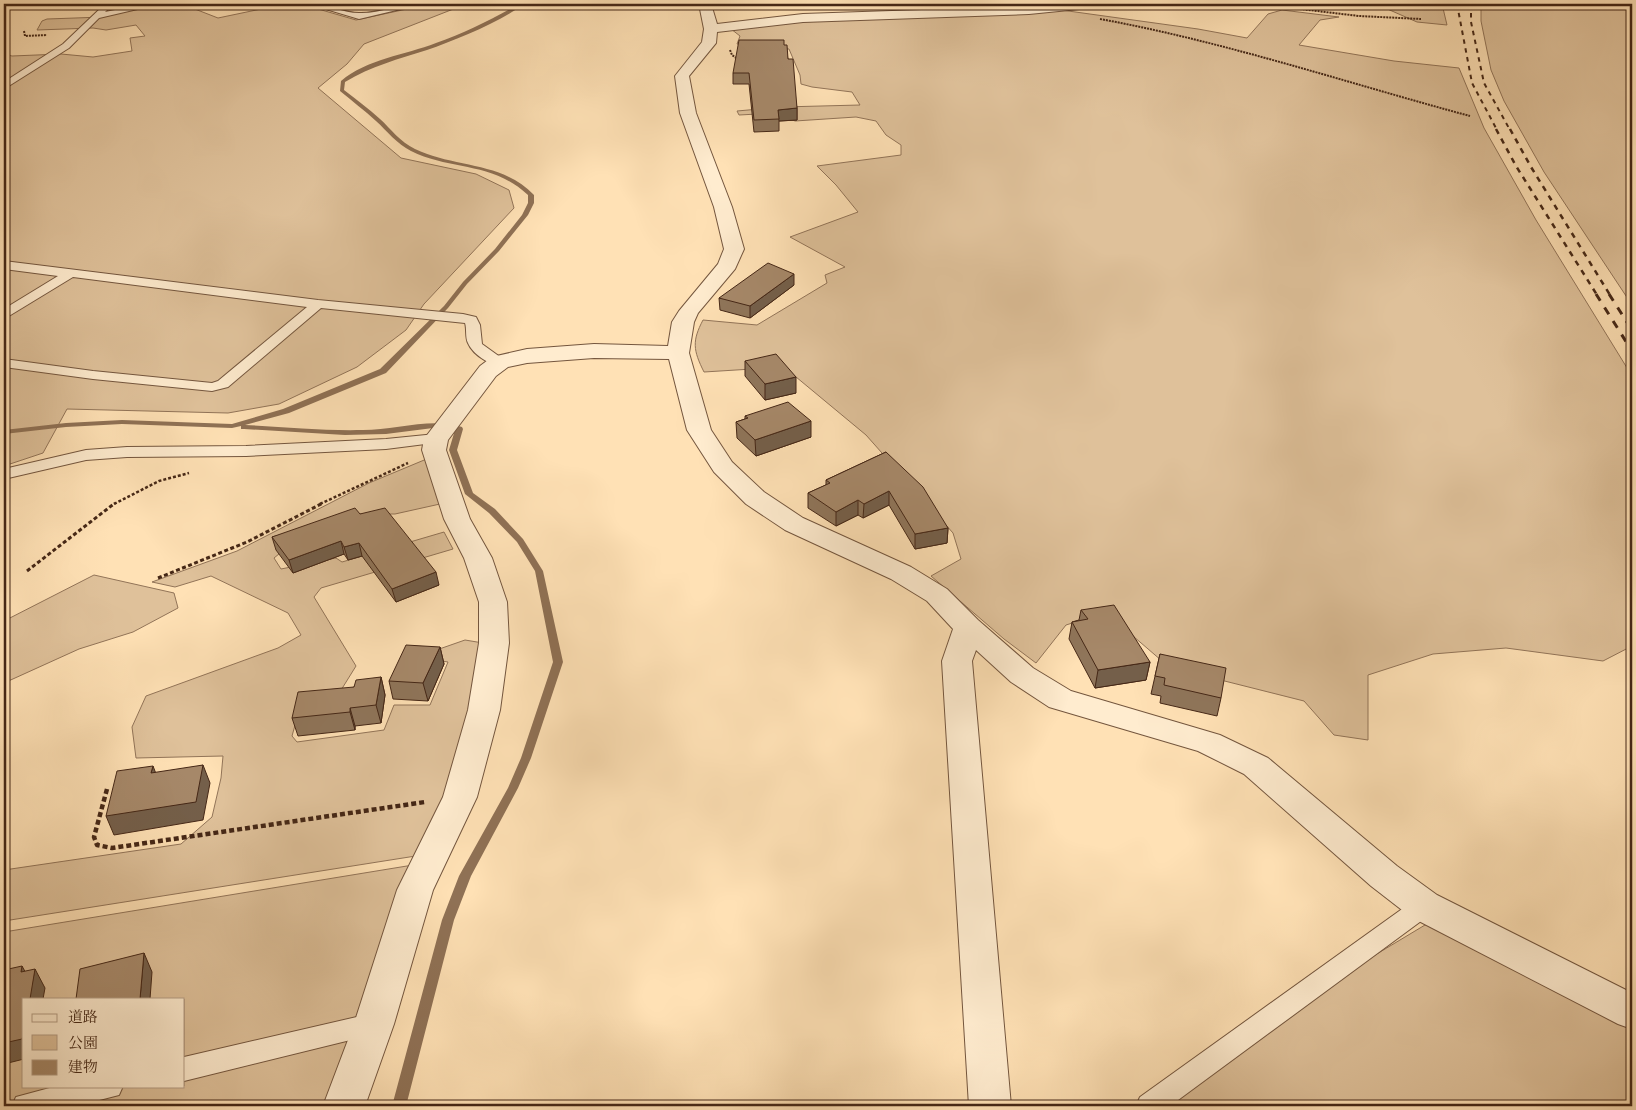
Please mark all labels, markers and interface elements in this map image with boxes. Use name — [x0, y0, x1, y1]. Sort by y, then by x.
legend — [22, 998, 185, 1088]
text: 道路 — [68, 1008, 98, 1027]
text: 公園 — [68, 1034, 98, 1053]
text: 建物 — [68, 1058, 98, 1077]

